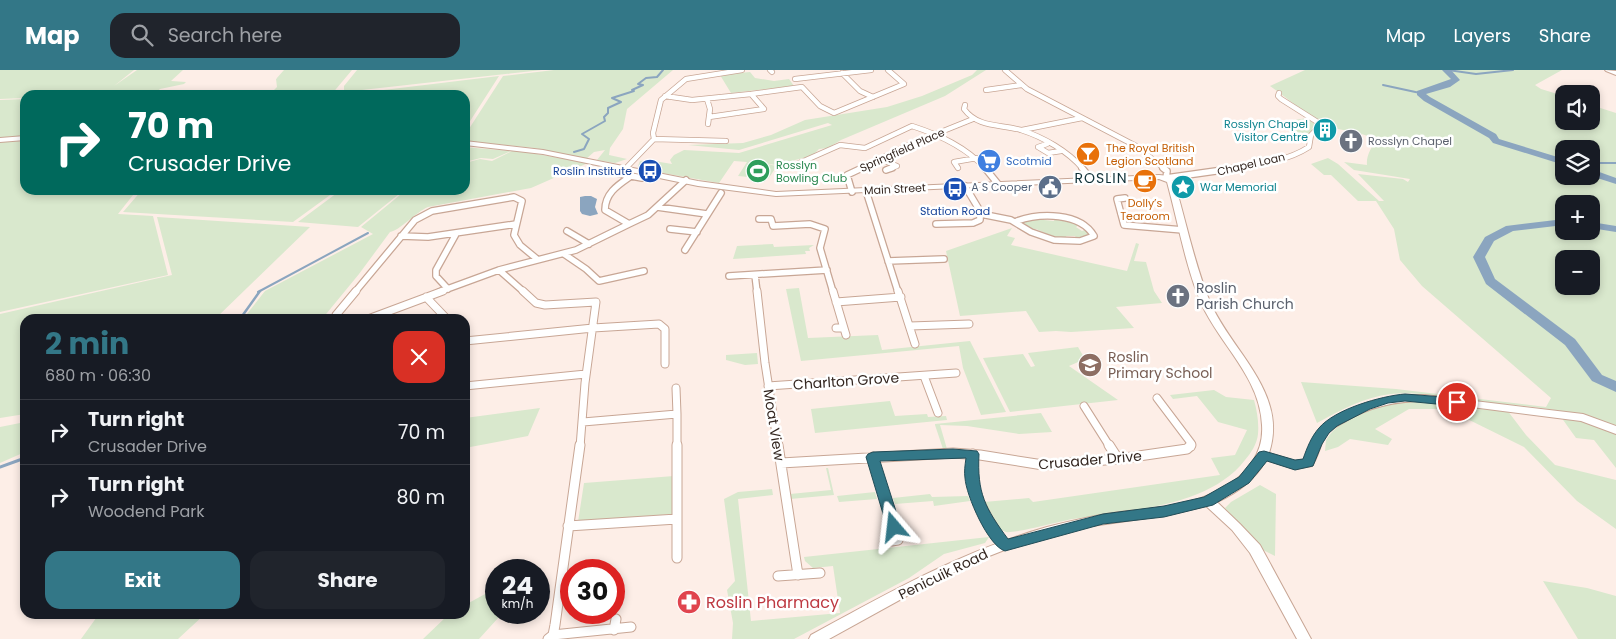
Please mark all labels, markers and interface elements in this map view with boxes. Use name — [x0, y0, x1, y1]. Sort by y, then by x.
search box — [110, 13, 460, 58]
text: Map — [25, 19, 80, 52]
icon: search — [128, 21, 156, 49]
text: Search here — [168, 22, 282, 49]
text: Map — [1386, 23, 1426, 48]
text: Layers — [1454, 23, 1511, 48]
text: Share — [1539, 23, 1591, 48]
map controls — [1555, 85, 1600, 295]
button: sound — [1555, 85, 1600, 130]
text: 70 m — [128, 101, 214, 150]
icon: right — [45, 110, 110, 175]
place label: Rosslyn Chapel Visitor Centre — [1224, 116, 1308, 145]
building icon: Rosslyn Chapel Visitor Centre — [1312, 117, 1338, 143]
street label: Springfield Place — [857, 124, 947, 176]
church icon: Rosslyn Chapel — [1338, 128, 1364, 154]
place label: Rosslyn Chapel — [1368, 133, 1452, 149]
place label: The Royal British Legion Scotland — [1106, 140, 1195, 169]
button: layers — [1555, 140, 1600, 185]
bar icon: The Royal British Legion Scotland — [1075, 141, 1101, 167]
text: Crusader Drive — [128, 148, 291, 179]
supermarket icon: Scotmid — [976, 148, 1002, 174]
street label: Chapel Loan — [1216, 148, 1286, 180]
place label: Scotmid — [1006, 153, 1052, 169]
place label: Rosslyn Bowling Club — [776, 157, 847, 186]
bus stop icon: Roslin Institute — [637, 158, 663, 184]
sports icon: Rosslyn Bowling Club — [745, 158, 771, 184]
place label: Roslin Institute — [553, 163, 632, 179]
district label: ROSLIN — [1074, 168, 1128, 188]
cafe icon: Dolly’s Tearoom — [1132, 168, 1158, 194]
public building icon: A S Cooper — [1037, 174, 1063, 200]
place icon: War Memorial — [1170, 174, 1196, 200]
bus stop icon: Station Road — [942, 176, 968, 202]
street label: Main Street — [864, 179, 926, 199]
place label: A S Cooper — [971, 179, 1032, 195]
place label: War Memorial — [1200, 179, 1277, 195]
place label: Dolly’s Tearoom — [1120, 195, 1170, 224]
button: + — [1555, 195, 1600, 240]
place label: Station Road — [920, 203, 990, 219]
button: − — [1555, 250, 1600, 295]
place label: Roslin Parish Church — [1196, 278, 1294, 314]
church icon: Roslin Parish Church — [1165, 283, 1191, 309]
text: 2 min — [45, 322, 129, 365]
button: close — [393, 331, 445, 383]
place label: Roslin Primary School — [1108, 347, 1213, 383]
school or university icon: Roslin Primary School — [1077, 352, 1103, 378]
text: 680 m · 06:30 — [45, 364, 151, 387]
street label: Charlton Grove — [792, 367, 900, 395]
pin — [1436, 381, 1478, 423]
street label: Moat View — [758, 388, 790, 463]
icon: arrive — [1443, 388, 1471, 416]
text: Turn right — [88, 406, 184, 433]
icon: right — [45, 418, 73, 446]
text: 70 m — [398, 419, 445, 446]
text: Crusader Drive — [88, 435, 207, 458]
street label: Crusader Drive — [1037, 445, 1143, 474]
text: Turn right — [88, 471, 184, 498]
icon: right — [45, 483, 73, 511]
text: 80 m — [396, 484, 445, 511]
text: Woodend Park — [88, 500, 204, 523]
position arrow — [867, 500, 919, 552]
street label: Penicuik Road — [895, 544, 991, 604]
button: Exit — [45, 551, 240, 609]
button: Share — [250, 551, 445, 609]
speed limit sign: 30 — [560, 559, 625, 624]
text: 24 — [502, 568, 533, 603]
pharmacy icon: Roslin Pharmacy — [676, 589, 702, 615]
place label: Roslin Pharmacy — [706, 591, 839, 614]
text: km/h — [502, 595, 533, 612]

